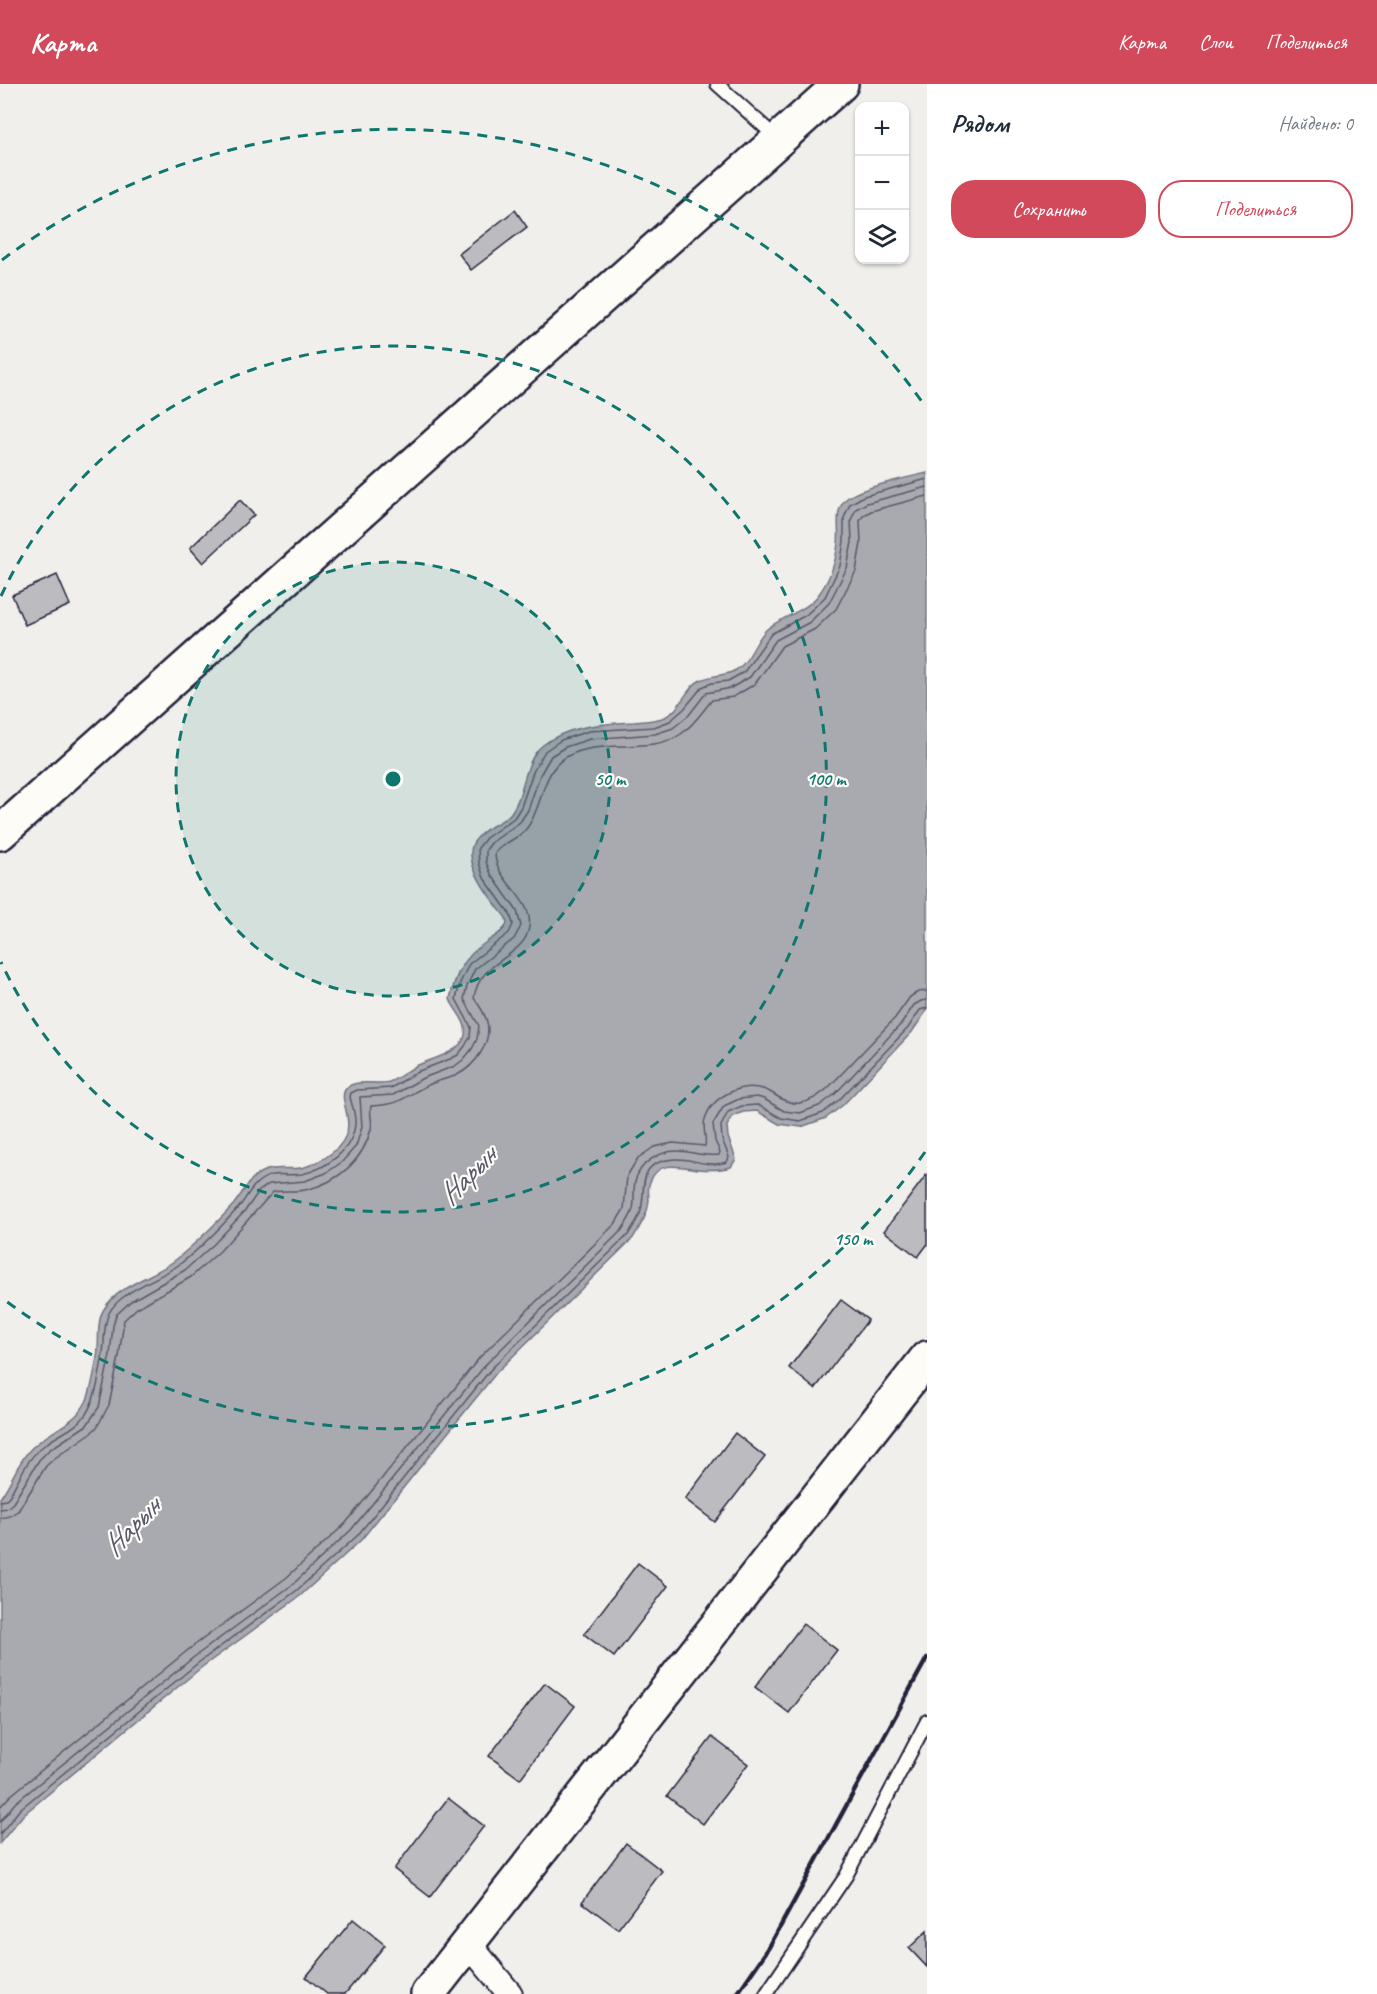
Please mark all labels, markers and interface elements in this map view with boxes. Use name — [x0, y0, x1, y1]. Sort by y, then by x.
text: Карта — [30, 25, 97, 60]
text: Карта — [1118, 29, 1166, 55]
text: Слои — [1199, 29, 1233, 55]
text: Поделиться — [1266, 29, 1347, 55]
map controls — [855, 102, 909, 264]
button: + — [855, 102, 909, 156]
text: Рядом — [951, 107, 1009, 140]
text: Найдено: 0 — [1278, 111, 1353, 136]
button: − — [855, 156, 909, 210]
button: Сохранить — [951, 180, 1146, 238]
button: Поделиться — [1158, 180, 1353, 238]
button: layers — [855, 210, 909, 264]
text: 50 m — [595, 768, 627, 790]
text: 100 m — [807, 768, 847, 790]
centre of rings — [383, 769, 403, 789]
water label: Нарын — [430, 1134, 508, 1213]
text: 150 m — [834, 1228, 874, 1250]
water label: Нарын — [94, 1485, 172, 1564]

